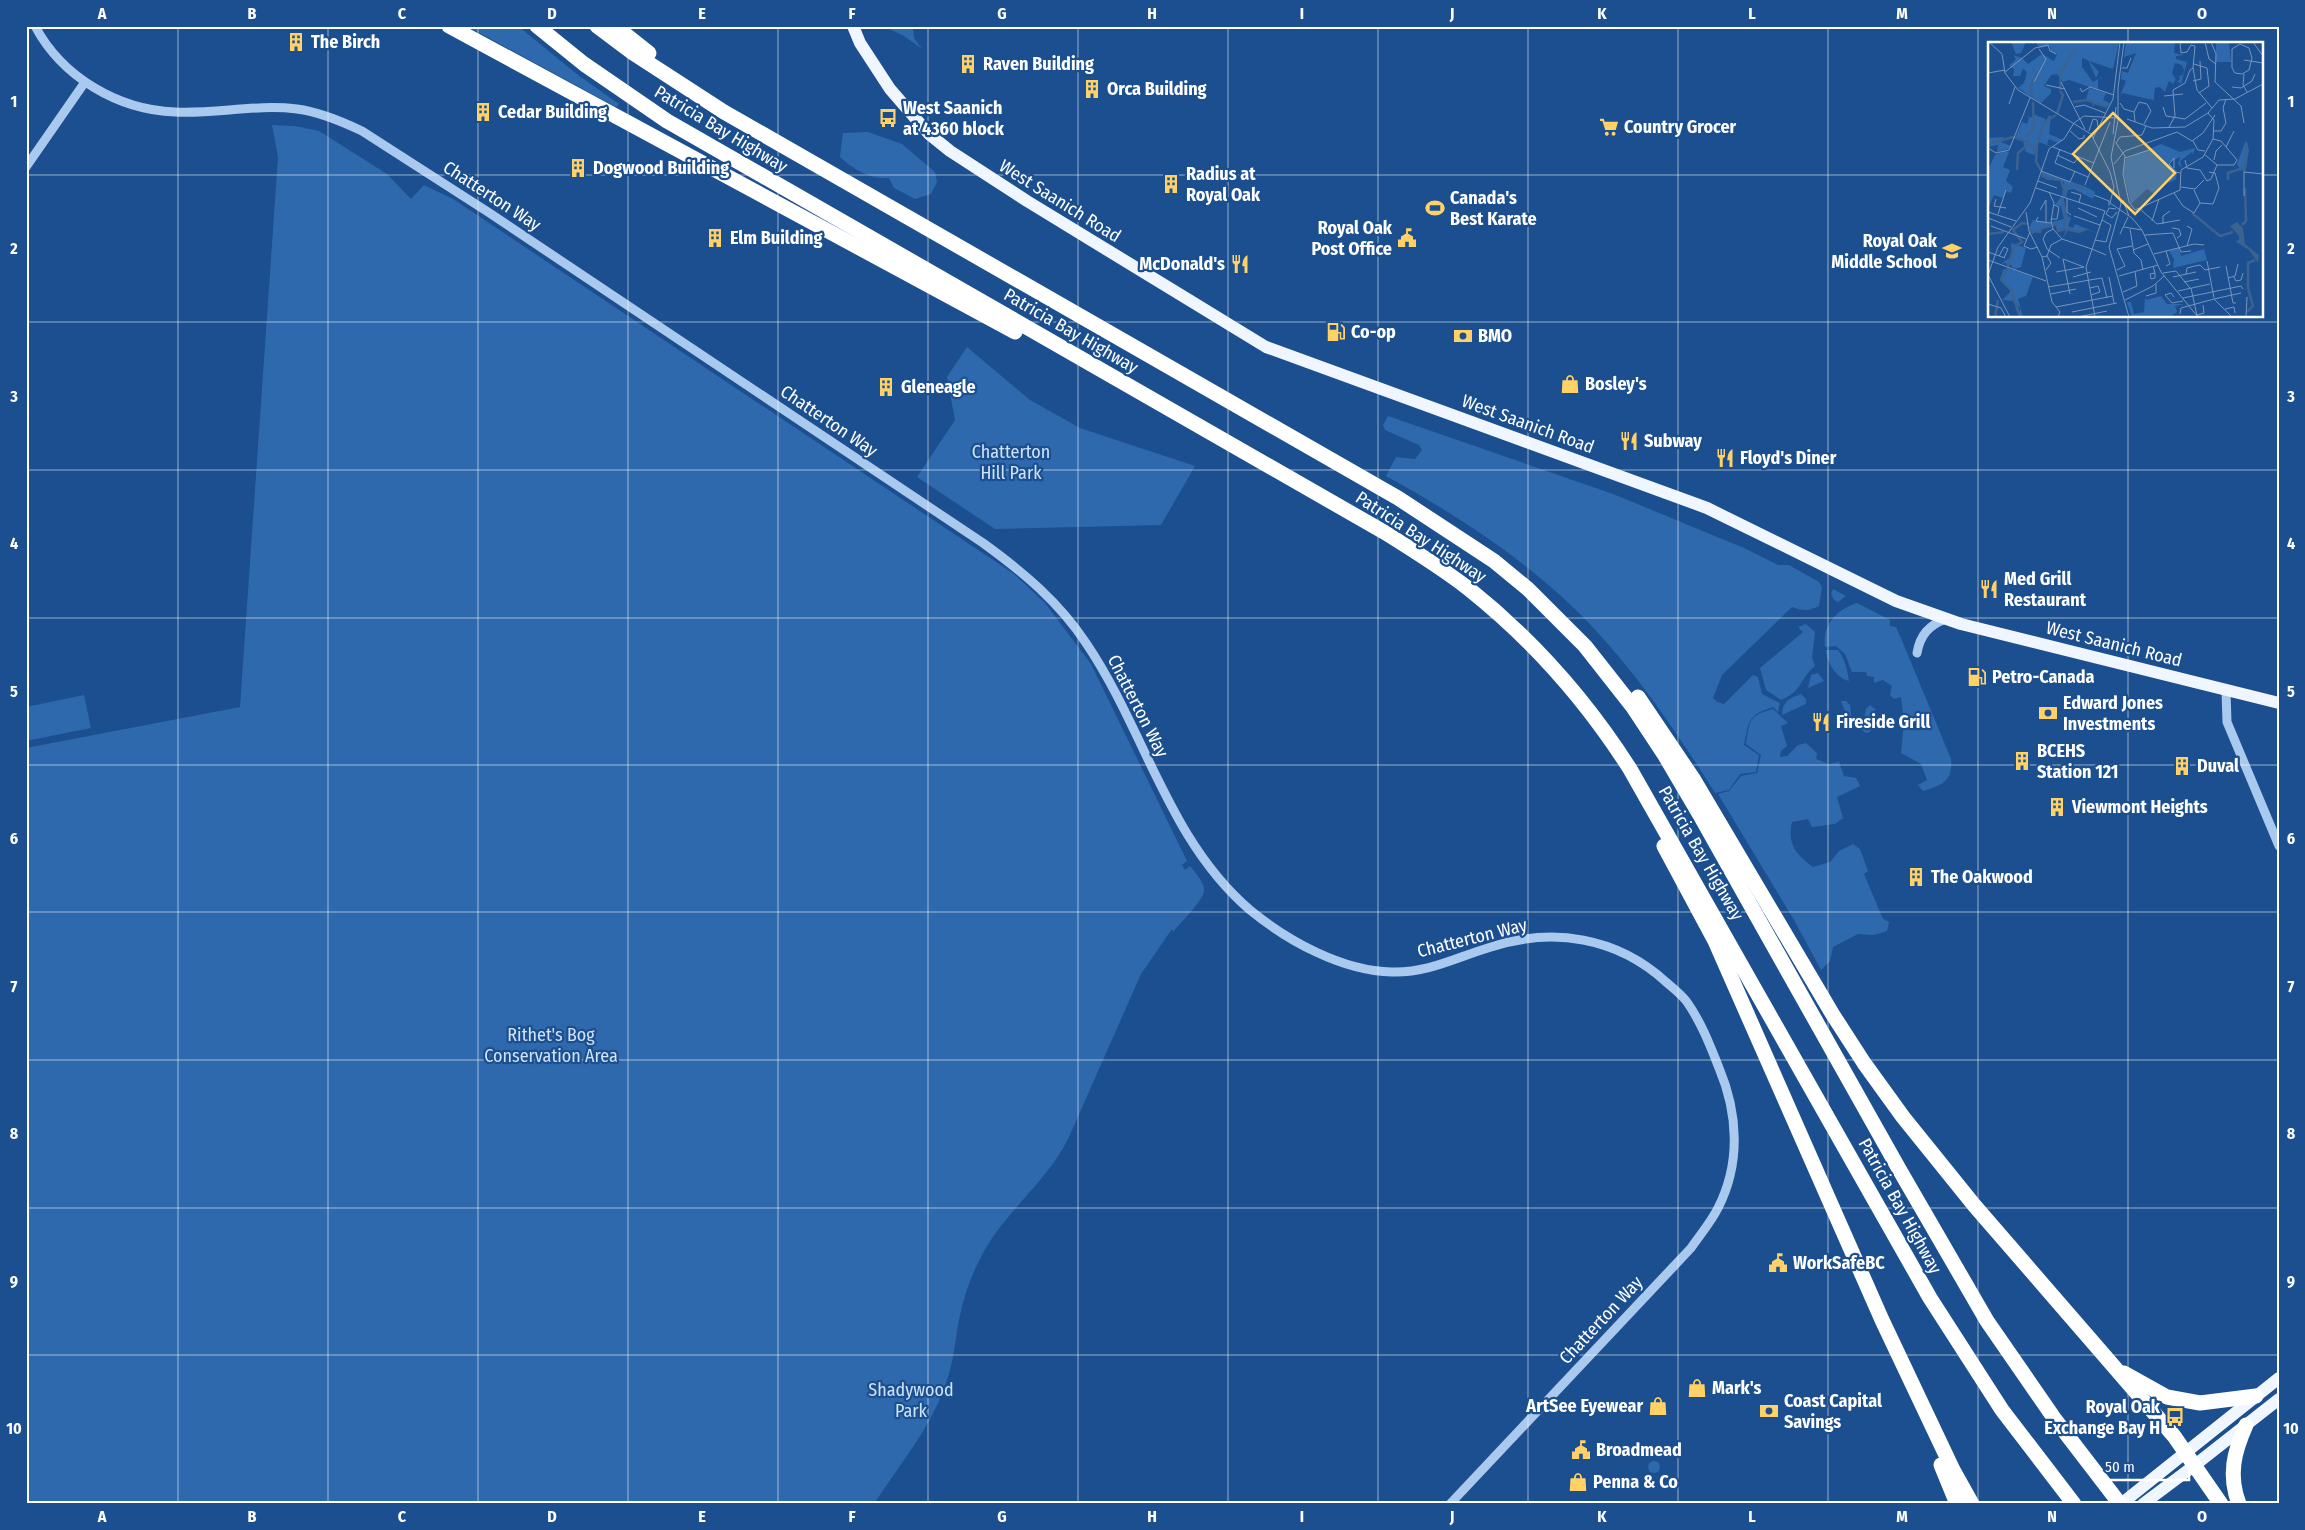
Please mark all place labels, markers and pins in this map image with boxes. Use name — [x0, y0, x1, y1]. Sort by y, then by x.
building icon: The Birch — [285, 31, 307, 53]
place label: The Birch — [311, 31, 380, 53]
building icon: Raven Building — [957, 53, 979, 75]
place label: Raven Building — [983, 53, 1094, 75]
building icon: Orca Building — [1081, 78, 1103, 100]
place label: Orca Building — [1107, 78, 1207, 100]
place label: West Saanich at 4360 block — [903, 97, 1005, 140]
building icon: Cedar Building — [472, 101, 494, 123]
place label: Cedar Building — [498, 101, 607, 123]
bus stop icon: West Saanich at 4360 block — [877, 107, 899, 129]
supermarket icon: Country Grocer — [1598, 116, 1620, 138]
place label: Country Grocer — [1624, 116, 1737, 138]
building icon: Dogwood Building — [567, 157, 589, 179]
place label: Dogwood Building — [593, 157, 729, 179]
place label: Radius at Royal Oak — [1186, 163, 1261, 206]
building icon: Radius at Royal Oak — [1160, 173, 1182, 195]
place label: Canada's Best Karate — [1450, 187, 1537, 230]
sports icon: Canada's Best Karate — [1424, 197, 1446, 219]
place label: Royal Oak Post Office — [1311, 217, 1393, 260]
building icon: Elm Building — [704, 227, 726, 249]
place label: Elm Building — [730, 227, 823, 249]
public building icon: Royal Oak Post Office — [1396, 227, 1418, 249]
place label: Royal Oak Middle School — [1831, 230, 1938, 273]
school or university icon: Royal Oak Middle School — [1941, 240, 1963, 262]
place label: McDonald's — [1139, 253, 1225, 275]
restaurant icon: McDonald's — [1229, 253, 1251, 275]
fuel station icon: Co-op — [1325, 321, 1347, 343]
place label: Co-op — [1351, 321, 1396, 343]
bank icon: BMO — [1452, 325, 1474, 347]
place label: BMO — [1478, 325, 1512, 347]
shop icon: Bosley's — [1559, 373, 1581, 395]
place label: Bosley's — [1585, 373, 1647, 395]
building icon: Gleneagle — [875, 376, 897, 398]
place label: Gleneagle — [901, 376, 976, 398]
restaurant icon: Subway — [1618, 430, 1640, 452]
place label: Subway — [1644, 430, 1702, 452]
restaurant icon: Floyd's Diner — [1714, 447, 1736, 469]
place label: Floyd's Diner — [1740, 447, 1837, 469]
place label: Med Grill Restaurant — [2004, 568, 2087, 611]
restaurant icon: Med Grill Restaurant — [1978, 578, 2000, 600]
fuel station icon: Petro-Canada — [1966, 666, 1988, 688]
place label: Petro-Canada — [1992, 666, 2095, 688]
place label: Edward Jones Investments — [2063, 692, 2163, 735]
bank icon: Edward Jones Investments — [2037, 702, 2059, 724]
restaurant icon: Fireside Grill — [1810, 711, 1832, 733]
place label: Fireside Grill — [1836, 711, 1930, 733]
place label: BCEHS Station 121 — [2037, 740, 2119, 783]
building icon: BCEHS Station 121 — [2011, 750, 2033, 772]
building icon: Duval — [2171, 755, 2193, 777]
place label: Duval — [2197, 755, 2239, 777]
building icon: Viewmont Heights — [2046, 796, 2068, 818]
place label: Viewmont Heights — [2071, 796, 2208, 818]
building icon: The Oakwood — [1905, 866, 1927, 888]
place label: The Oakwood — [1931, 866, 2033, 888]
public building icon: WorkSafeBC — [1767, 1252, 1789, 1274]
place label: WorkSafeBC — [1793, 1252, 1885, 1274]
shop icon: Mark's — [1686, 1377, 1708, 1399]
place label: Mark's — [1712, 1377, 1762, 1399]
place label: Coast Capital Savings — [1784, 1390, 1882, 1433]
place label: ArtSee Eyewear — [1525, 1395, 1643, 1417]
shop icon: ArtSee Eyewear — [1647, 1395, 1669, 1417]
place label: Royal Oak Exchange Bay H — [2044, 1396, 2161, 1439]
bank icon: Coast Capital Savings — [1758, 1400, 1780, 1422]
bus stop icon: Royal Oak Exchange Bay H — [2164, 1406, 2186, 1428]
public building icon: Broadmead — [1570, 1439, 1592, 1461]
place label: Broadmead — [1596, 1439, 1682, 1461]
shop icon: Penna & Co — [1567, 1471, 1589, 1493]
place label: Penna & Co — [1593, 1471, 1678, 1493]

